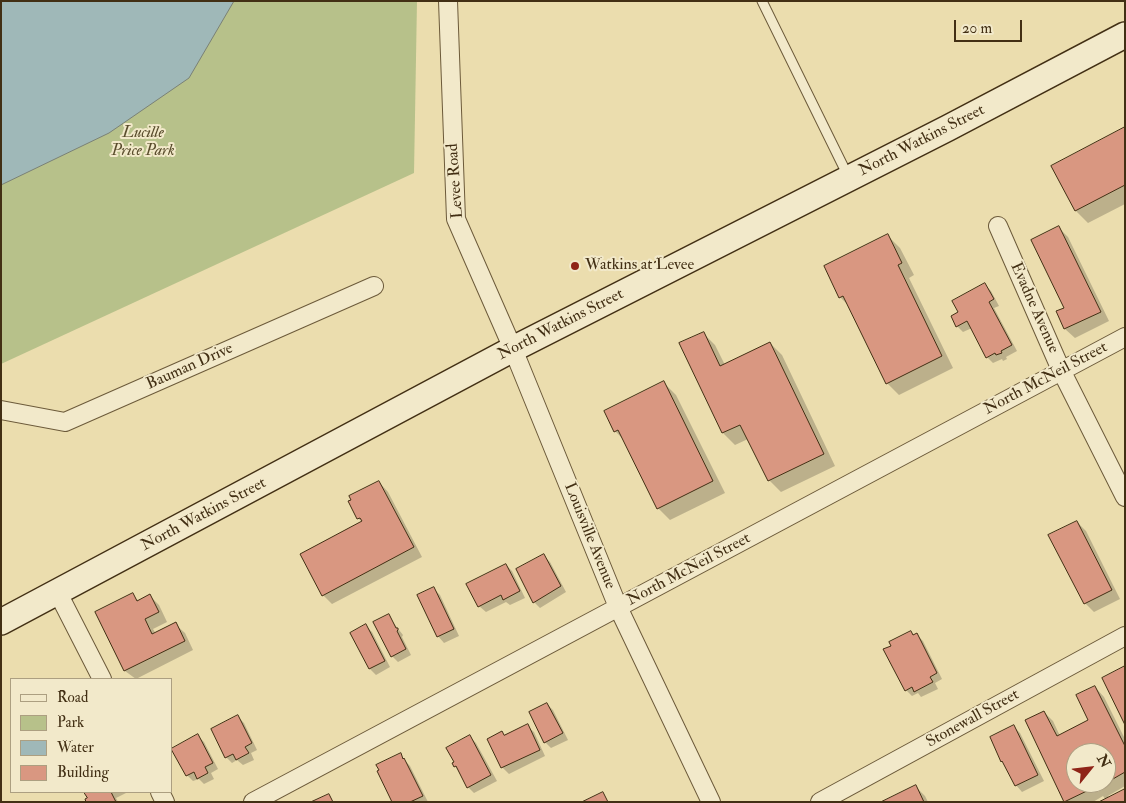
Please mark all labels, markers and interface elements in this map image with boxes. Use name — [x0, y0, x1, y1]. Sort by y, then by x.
scale bar — [956, 10, 1024, 42]
text: 20 m — [962, 19, 992, 38]
street label: North Watkins Street — [856, 101, 988, 181]
park label: Lucille Price Park — [111, 124, 175, 162]
street label: Levee Road — [444, 143, 468, 219]
place label: Watkins at Levee — [585, 256, 694, 276]
marker: Watkins at Levee — [569, 260, 581, 272]
street label: Evadne Avenue — [1005, 260, 1063, 356]
street label: North Watkins Street — [495, 285, 627, 365]
street label: North McNeil Street — [981, 338, 1111, 420]
street label: Bauman Drive — [144, 339, 236, 395]
street label: North Watkins Street — [138, 474, 270, 556]
street label: Louisville Avenue — [559, 480, 619, 592]
street label: North McNeil Street — [624, 529, 754, 611]
legend — [10, 678, 172, 793]
street label: Stonewall Street — [923, 686, 1023, 752]
text: Road — [57, 688, 88, 707]
text: Park — [57, 713, 84, 732]
text: Water — [57, 738, 94, 757]
north arrow — [1066, 743, 1116, 793]
text: N — [1093, 751, 1114, 771]
text: Building — [57, 763, 109, 782]

